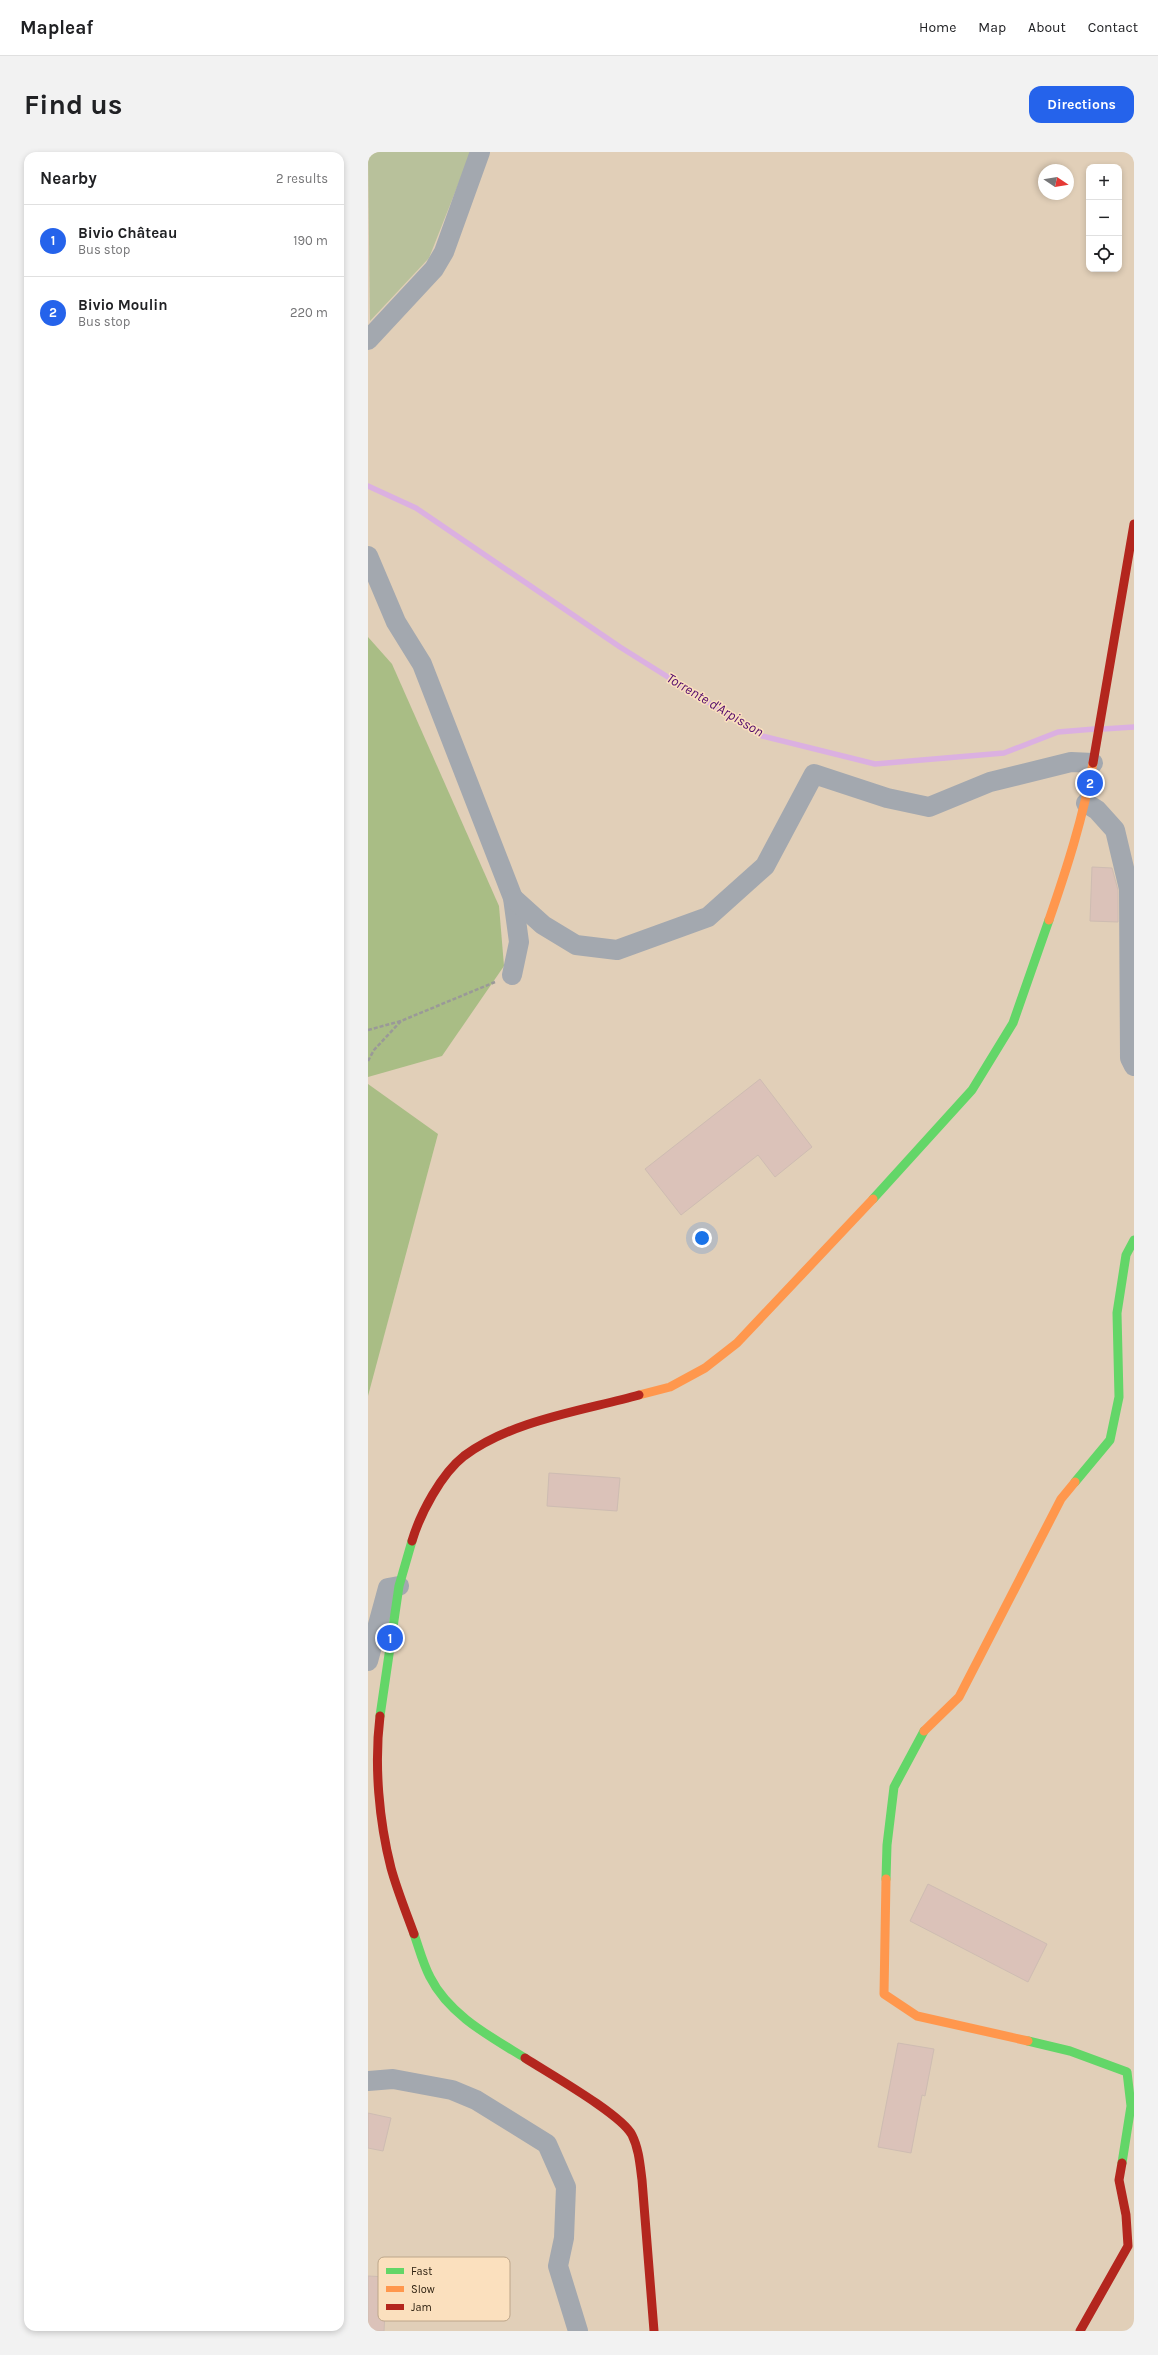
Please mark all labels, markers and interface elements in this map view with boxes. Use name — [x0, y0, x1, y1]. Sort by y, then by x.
text: Mapleaf — [20, 17, 93, 39]
text: Home — [919, 19, 956, 36]
text: Map — [978, 19, 1006, 36]
text: About — [1028, 19, 1066, 36]
text: Contact — [1088, 19, 1138, 36]
button: Directions — [1029, 86, 1134, 123]
text: Find us — [24, 88, 123, 121]
north arrow — [1038, 164, 1074, 200]
map controls — [1086, 164, 1122, 272]
button: + — [1086, 164, 1122, 200]
text: Nearby — [40, 168, 97, 188]
text: 2 results — [276, 171, 328, 186]
button: − — [1086, 200, 1122, 236]
text: Bivio Château — [78, 224, 177, 242]
text: 1 — [51, 233, 55, 248]
text: 190 m — [293, 233, 328, 248]
button: locate — [1086, 236, 1122, 272]
text: Bus stop — [78, 242, 130, 257]
text: Bivio Moulin — [78, 296, 167, 314]
text: 2 — [49, 305, 57, 320]
text: 220 m — [290, 305, 328, 320]
text: Bus stop — [78, 314, 130, 329]
water label: Torrente d'Arpisson — [663, 669, 767, 741]
pin: 2 — [1077, 768, 1103, 798]
your location — [692, 1228, 712, 1248]
pin: 1 — [377, 1623, 403, 1653]
legend — [378, 2257, 510, 2321]
text: Fast — [411, 2265, 432, 2278]
text: Slow — [411, 2283, 435, 2296]
text: Jam — [411, 2301, 432, 2314]

